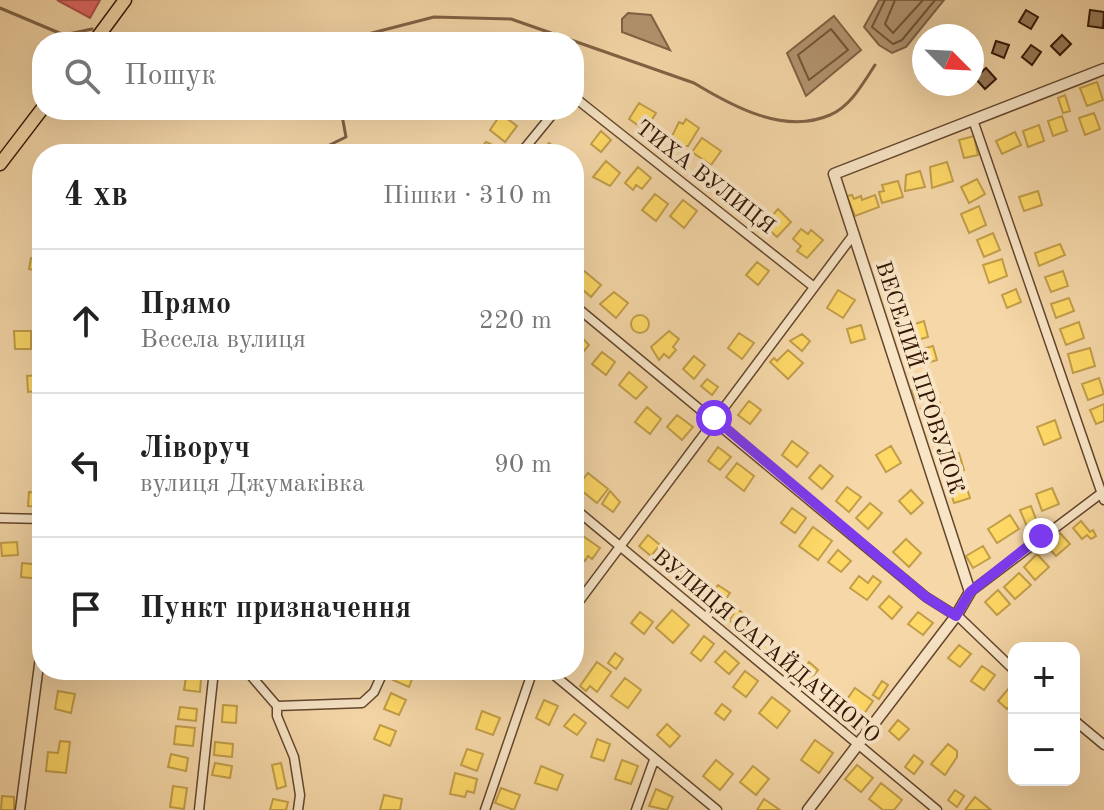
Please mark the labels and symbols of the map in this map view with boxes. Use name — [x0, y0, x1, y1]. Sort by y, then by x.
north arrow — [912, 24, 984, 96]
street label: ТИХА ВУЛИЦЯ — [631, 117, 778, 239]
street label: ВЕСЕЛИЙ ПРОВУЛОК — [871, 257, 971, 497]
route start — [696, 400, 732, 436]
route end — [1023, 518, 1059, 554]
street label: ВУЛИЦЯ САГАЙДАЧНОГО — [648, 542, 886, 748]

